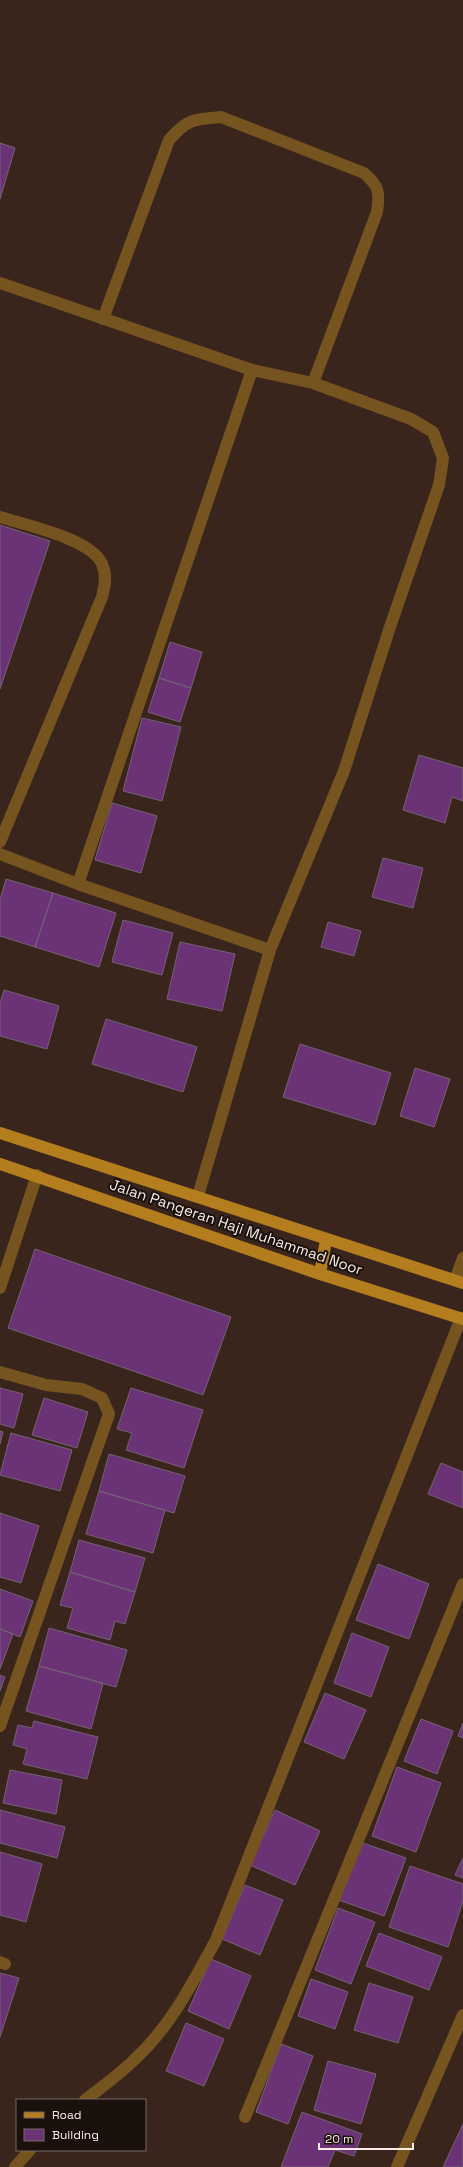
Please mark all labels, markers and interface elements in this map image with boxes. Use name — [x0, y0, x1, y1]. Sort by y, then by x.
street label: Jalan Pangeran Haji Muhammad Noor — [107, 1174, 365, 1279]
legend — [16, 2099, 146, 2151]
text: Road — [52, 2107, 81, 2123]
scale bar — [319, 2125, 413, 2151]
text: Building — [52, 2127, 99, 2143]
text: 20 m — [325, 2131, 353, 2147]

